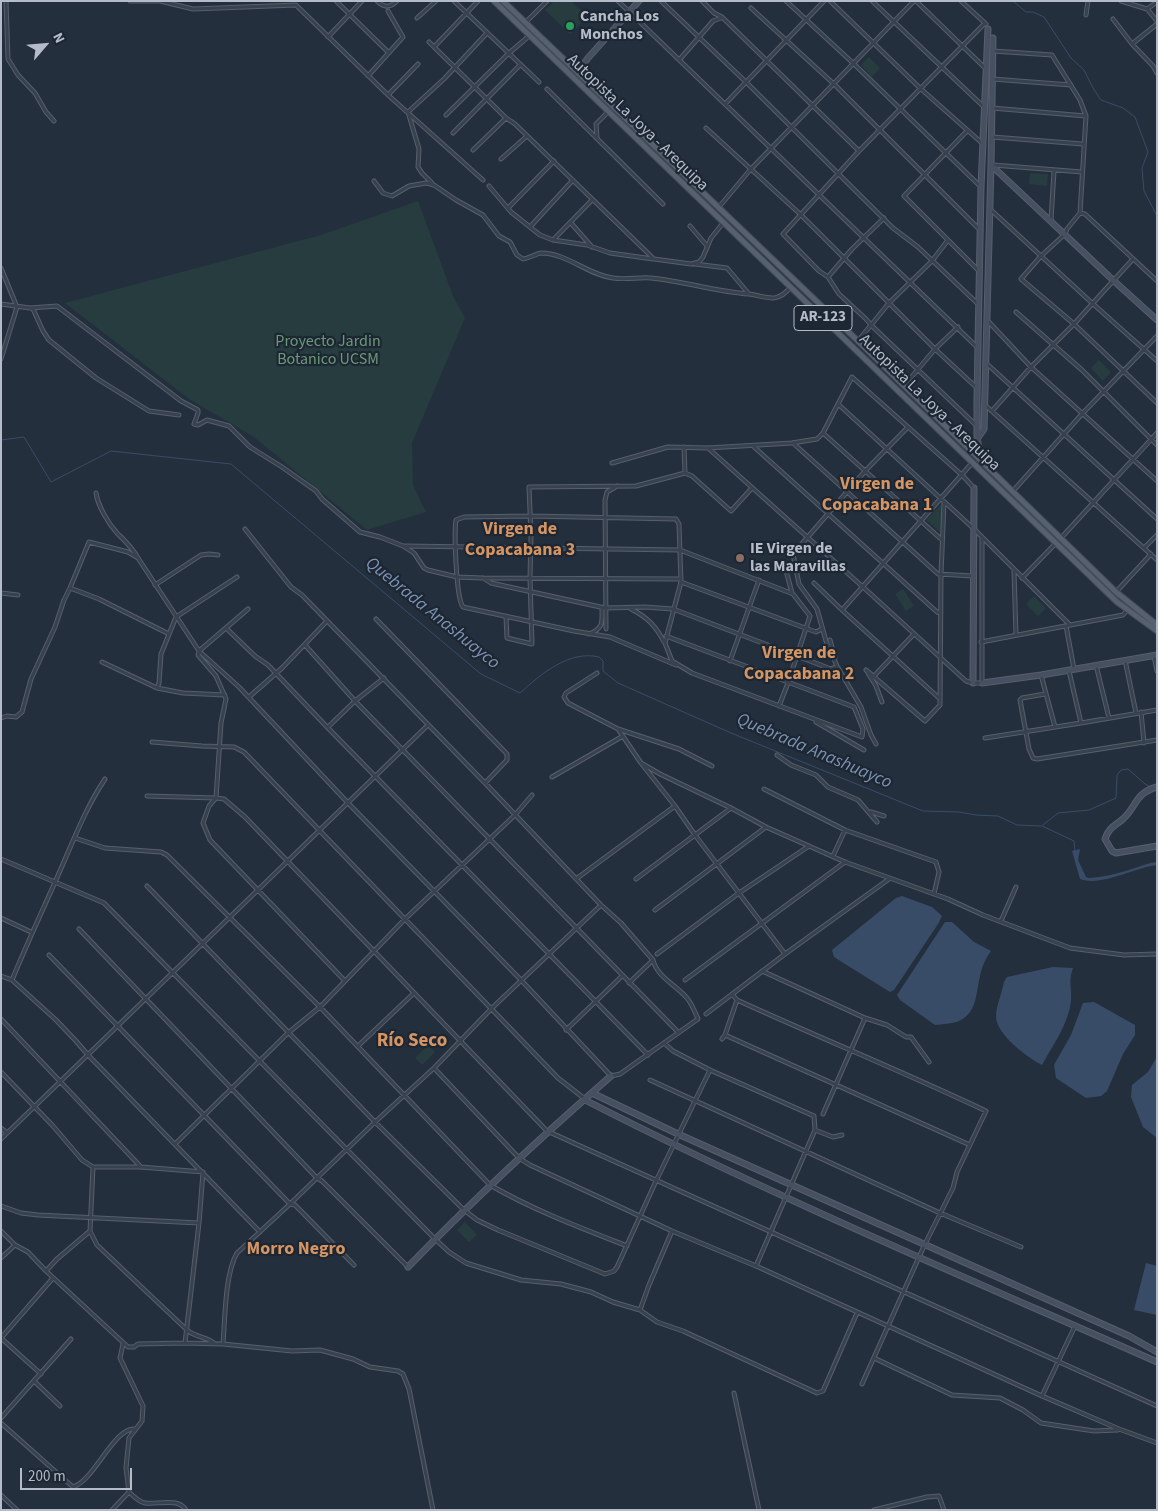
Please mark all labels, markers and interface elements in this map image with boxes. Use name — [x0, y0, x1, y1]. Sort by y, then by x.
place label: Cancha Los Monchos — [580, 7, 659, 45]
north arrow — [20, 20, 70, 70]
marker: Cancha Los Monchos — [564, 20, 576, 32]
text: N — [47, 30, 69, 47]
street label: Autopista La Joya - Arequipa — [562, 51, 712, 195]
road number: AR-123 — [794, 306, 852, 330]
street label: Autopista La Joya - Arequipa — [854, 331, 1004, 475]
park label: Proyecto Jardin Botanico UCSM — [275, 332, 381, 370]
district label: Virgen de Copacabana 1 — [822, 474, 932, 516]
district label: Virgen de Copacabana 3 — [465, 519, 575, 562]
place label: IE Virgen de las Maravillas — [750, 539, 846, 577]
marker: IE Virgen de las Maravillas — [734, 552, 746, 564]
water label: Quebrada Anashuayco — [361, 553, 503, 675]
district label: Virgen de Copacabana 2 — [744, 643, 854, 686]
water label: Quebrada Anashuayco — [733, 710, 895, 794]
district label: Río Seco — [377, 1031, 447, 1053]
district label: Morro Negro — [246, 1239, 346, 1261]
scale bar — [22, 1458, 135, 1490]
text: 200 m — [28, 1466, 66, 1487]

